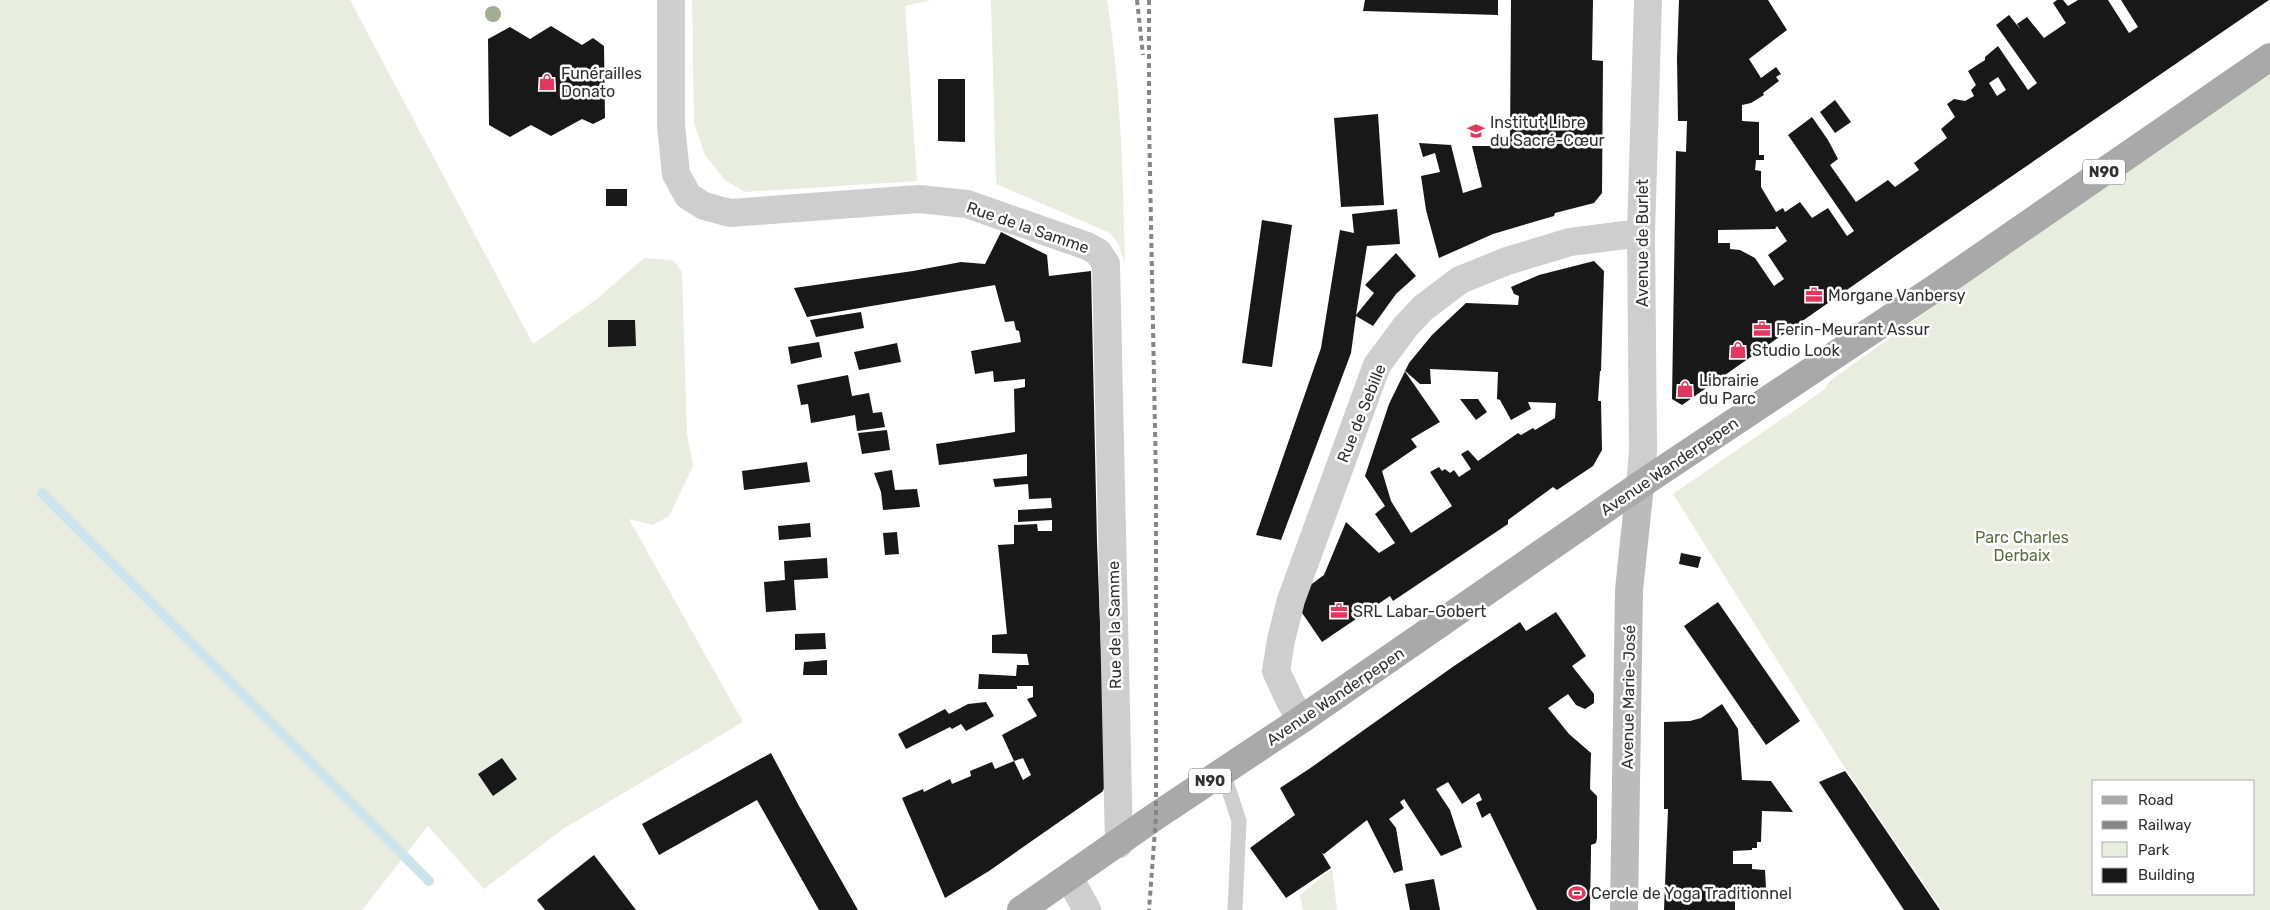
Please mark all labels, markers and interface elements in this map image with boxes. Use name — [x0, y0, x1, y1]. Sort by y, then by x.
place label: Funérailles Donato — [561, 64, 642, 101]
shop icon: Funérailles Donato — [537, 72, 557, 92]
place label: Institut Libre du Sacré-Cœur — [1490, 113, 1605, 150]
school or university icon: Institut Libre du Sacré-Cœur — [1466, 121, 1486, 141]
road number: N90 — [2083, 160, 2125, 184]
street label: Avenue de Burlet — [1633, 179, 1652, 307]
street label: Rue de la Samme — [964, 198, 1092, 257]
office icon: Morgane Vanbersy — [1804, 285, 1824, 305]
place label: Morgane Vanbersy — [1828, 286, 1966, 305]
office icon: Ferin-Meurant Assur — [1752, 319, 1772, 339]
place label: Ferin-Meurant Assur — [1776, 320, 1930, 339]
shop icon: Studio Look — [1728, 340, 1748, 360]
place label: Studio Look — [1752, 341, 1841, 360]
street label: Rue de Sebille — [1333, 361, 1390, 465]
place label: Librairie du Parc — [1699, 371, 1759, 408]
shop icon: Librairie du Parc — [1675, 379, 1695, 399]
street label: Avenue Wanderpepen — [1597, 413, 1742, 520]
park label: Parc Charles Derbaix — [1975, 528, 2069, 565]
street label: Rue de la Samme — [1104, 561, 1125, 689]
office icon: SRL Labar-Gobert — [1329, 601, 1349, 621]
place label: SRL Labar-Gobert — [1353, 602, 1486, 621]
street label: Avenue Marie-José — [1618, 625, 1639, 769]
street label: Avenue Wanderpepen — [1263, 643, 1408, 750]
road number: N90 — [1189, 768, 1231, 794]
legend — [2092, 780, 2255, 895]
text: Road — [2138, 791, 2174, 809]
text: Railway — [2138, 816, 2192, 834]
text: Park — [2138, 841, 2169, 859]
text: Building — [2138, 866, 2195, 884]
sports icon: Cercle de Yoga Traditionnel — [1567, 883, 1587, 903]
place label: Cercle de Yoga Traditionnel — [1591, 884, 1792, 903]

